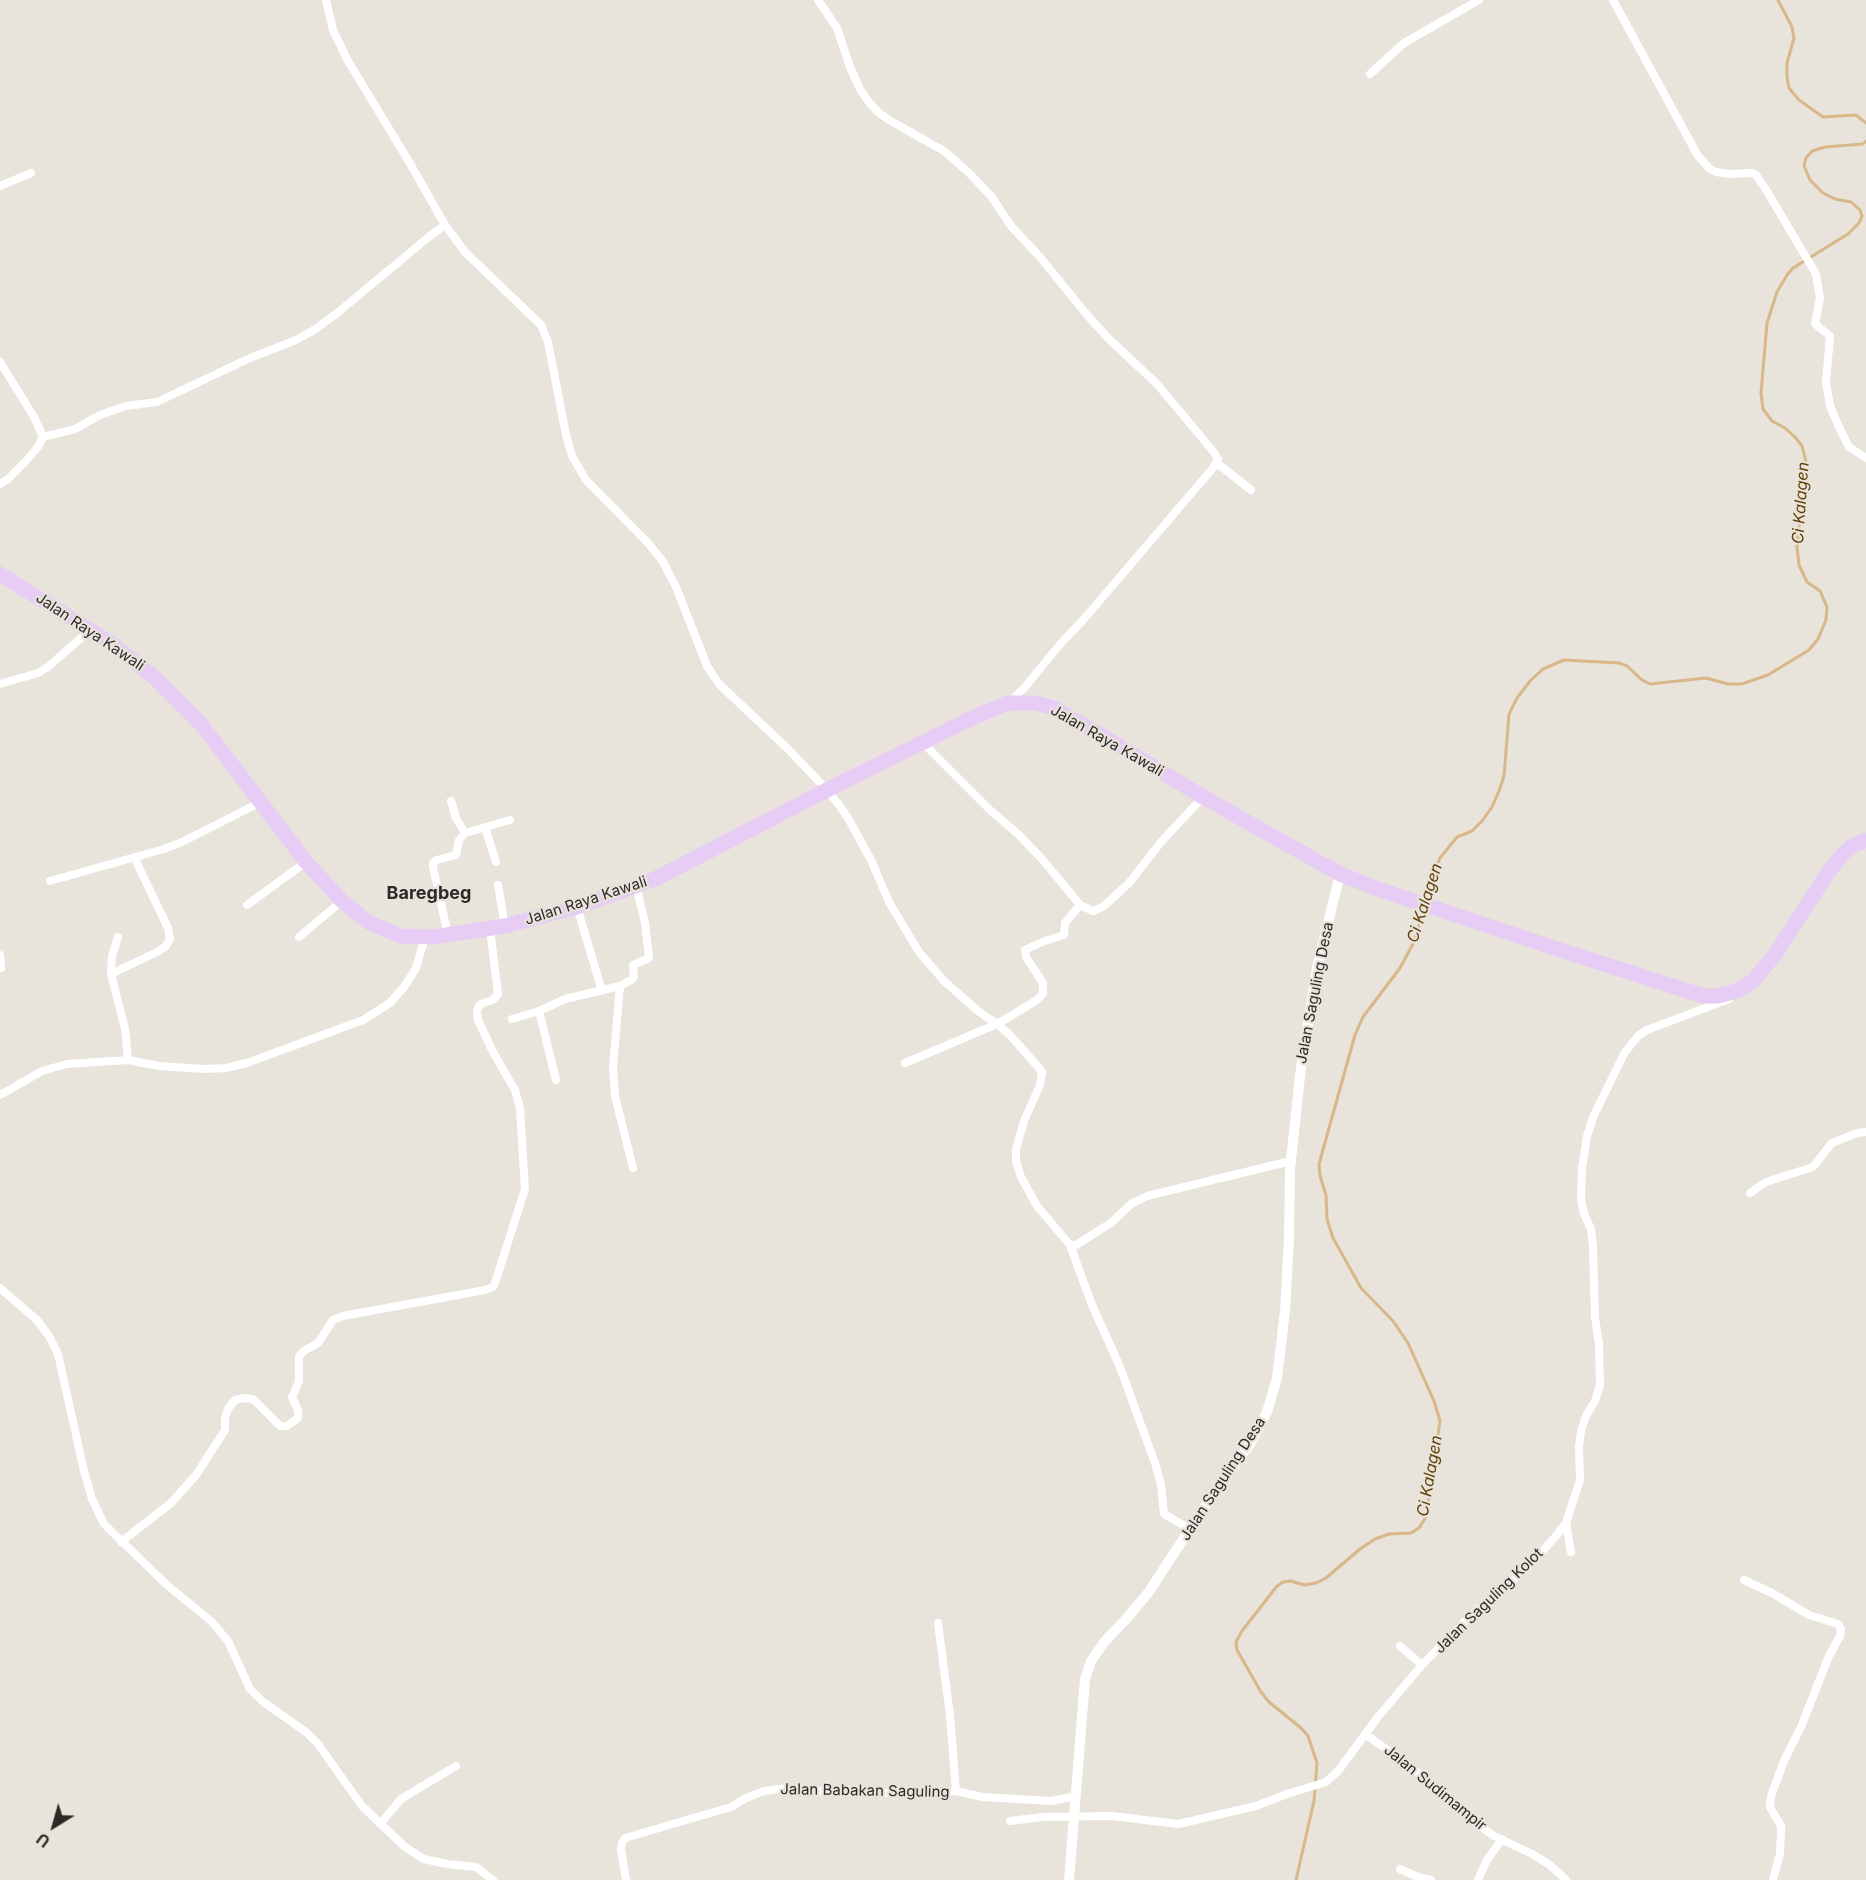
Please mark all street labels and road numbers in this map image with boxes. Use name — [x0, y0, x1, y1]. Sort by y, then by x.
street label: Jalan Raya Kawali — [32, 589, 148, 675]
street label: Jalan Raya Kawali — [1047, 701, 1167, 781]
street label: Jalan Raya Kawali — [523, 873, 649, 929]
street label: Jalan Saguling Desa — [1292, 921, 1338, 1065]
street label: Jalan Saguling Desa — [1176, 1414, 1270, 1544]
street label: Jalan Saguling Kolot — [1431, 1545, 1547, 1657]
street label: Jalan Sudimampir — [1380, 1741, 1490, 1835]
street label: Jalan Babakan Saguling — [780, 1781, 950, 1801]

